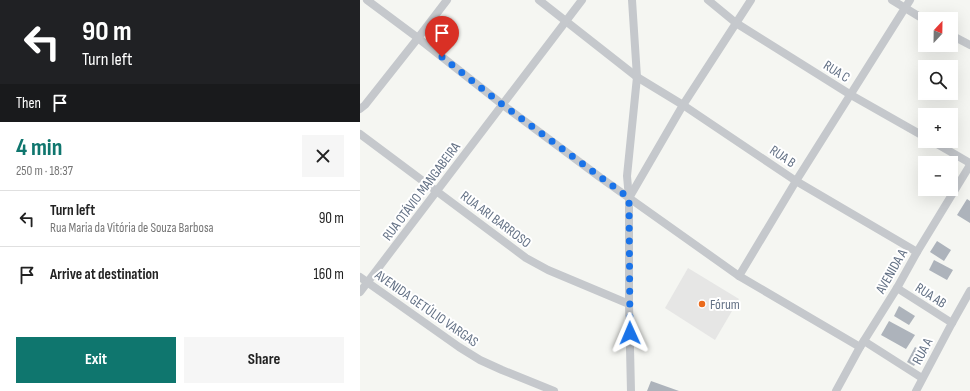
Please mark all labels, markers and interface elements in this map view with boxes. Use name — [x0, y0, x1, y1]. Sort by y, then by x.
north arrow — [918, 12, 958, 52]
map controls — [918, 12, 958, 196]
text: 90 m — [82, 15, 132, 48]
icon: left — [16, 16, 68, 68]
pin — [425, 16, 459, 57]
icon: arrive — [431, 22, 453, 44]
text: Turn left — [82, 49, 133, 70]
street label: RUA C — [820, 57, 853, 86]
button: search — [918, 60, 958, 100]
icon: arrive — [49, 92, 71, 114]
text: Then — [16, 94, 41, 113]
button: + — [918, 108, 958, 148]
text: 4 min — [16, 133, 62, 162]
button: close — [302, 135, 344, 177]
street label: RUA OTÁVIO MANGABEIRA — [379, 138, 465, 244]
street label: RUA B — [766, 142, 799, 171]
button: − — [918, 156, 958, 196]
text: 250 m · 18:37 — [16, 163, 73, 179]
street label: RUA ARI BARROSO — [457, 187, 534, 251]
text: Turn left — [50, 201, 95, 220]
icon: left — [16, 208, 38, 230]
text: 90 m — [319, 209, 344, 228]
text: Rua Maria da Vitória de Souza Barbosa — [50, 220, 214, 236]
street label: AVENIDA A — [871, 245, 911, 297]
icon: arrive — [16, 264, 38, 286]
text: Arrive at destination — [50, 265, 159, 284]
text: 160 m — [313, 265, 344, 284]
street label: AVENIDA GETÚLIO VARGAS — [371, 266, 482, 350]
street label: RUA AB — [912, 279, 949, 312]
place label: Fórum — [710, 296, 740, 313]
marker: Fórum — [697, 299, 707, 309]
position arrow — [609, 312, 651, 354]
street label: RUA A — [908, 334, 937, 367]
button: Exit — [16, 337, 176, 383]
button: Share — [184, 337, 344, 383]

